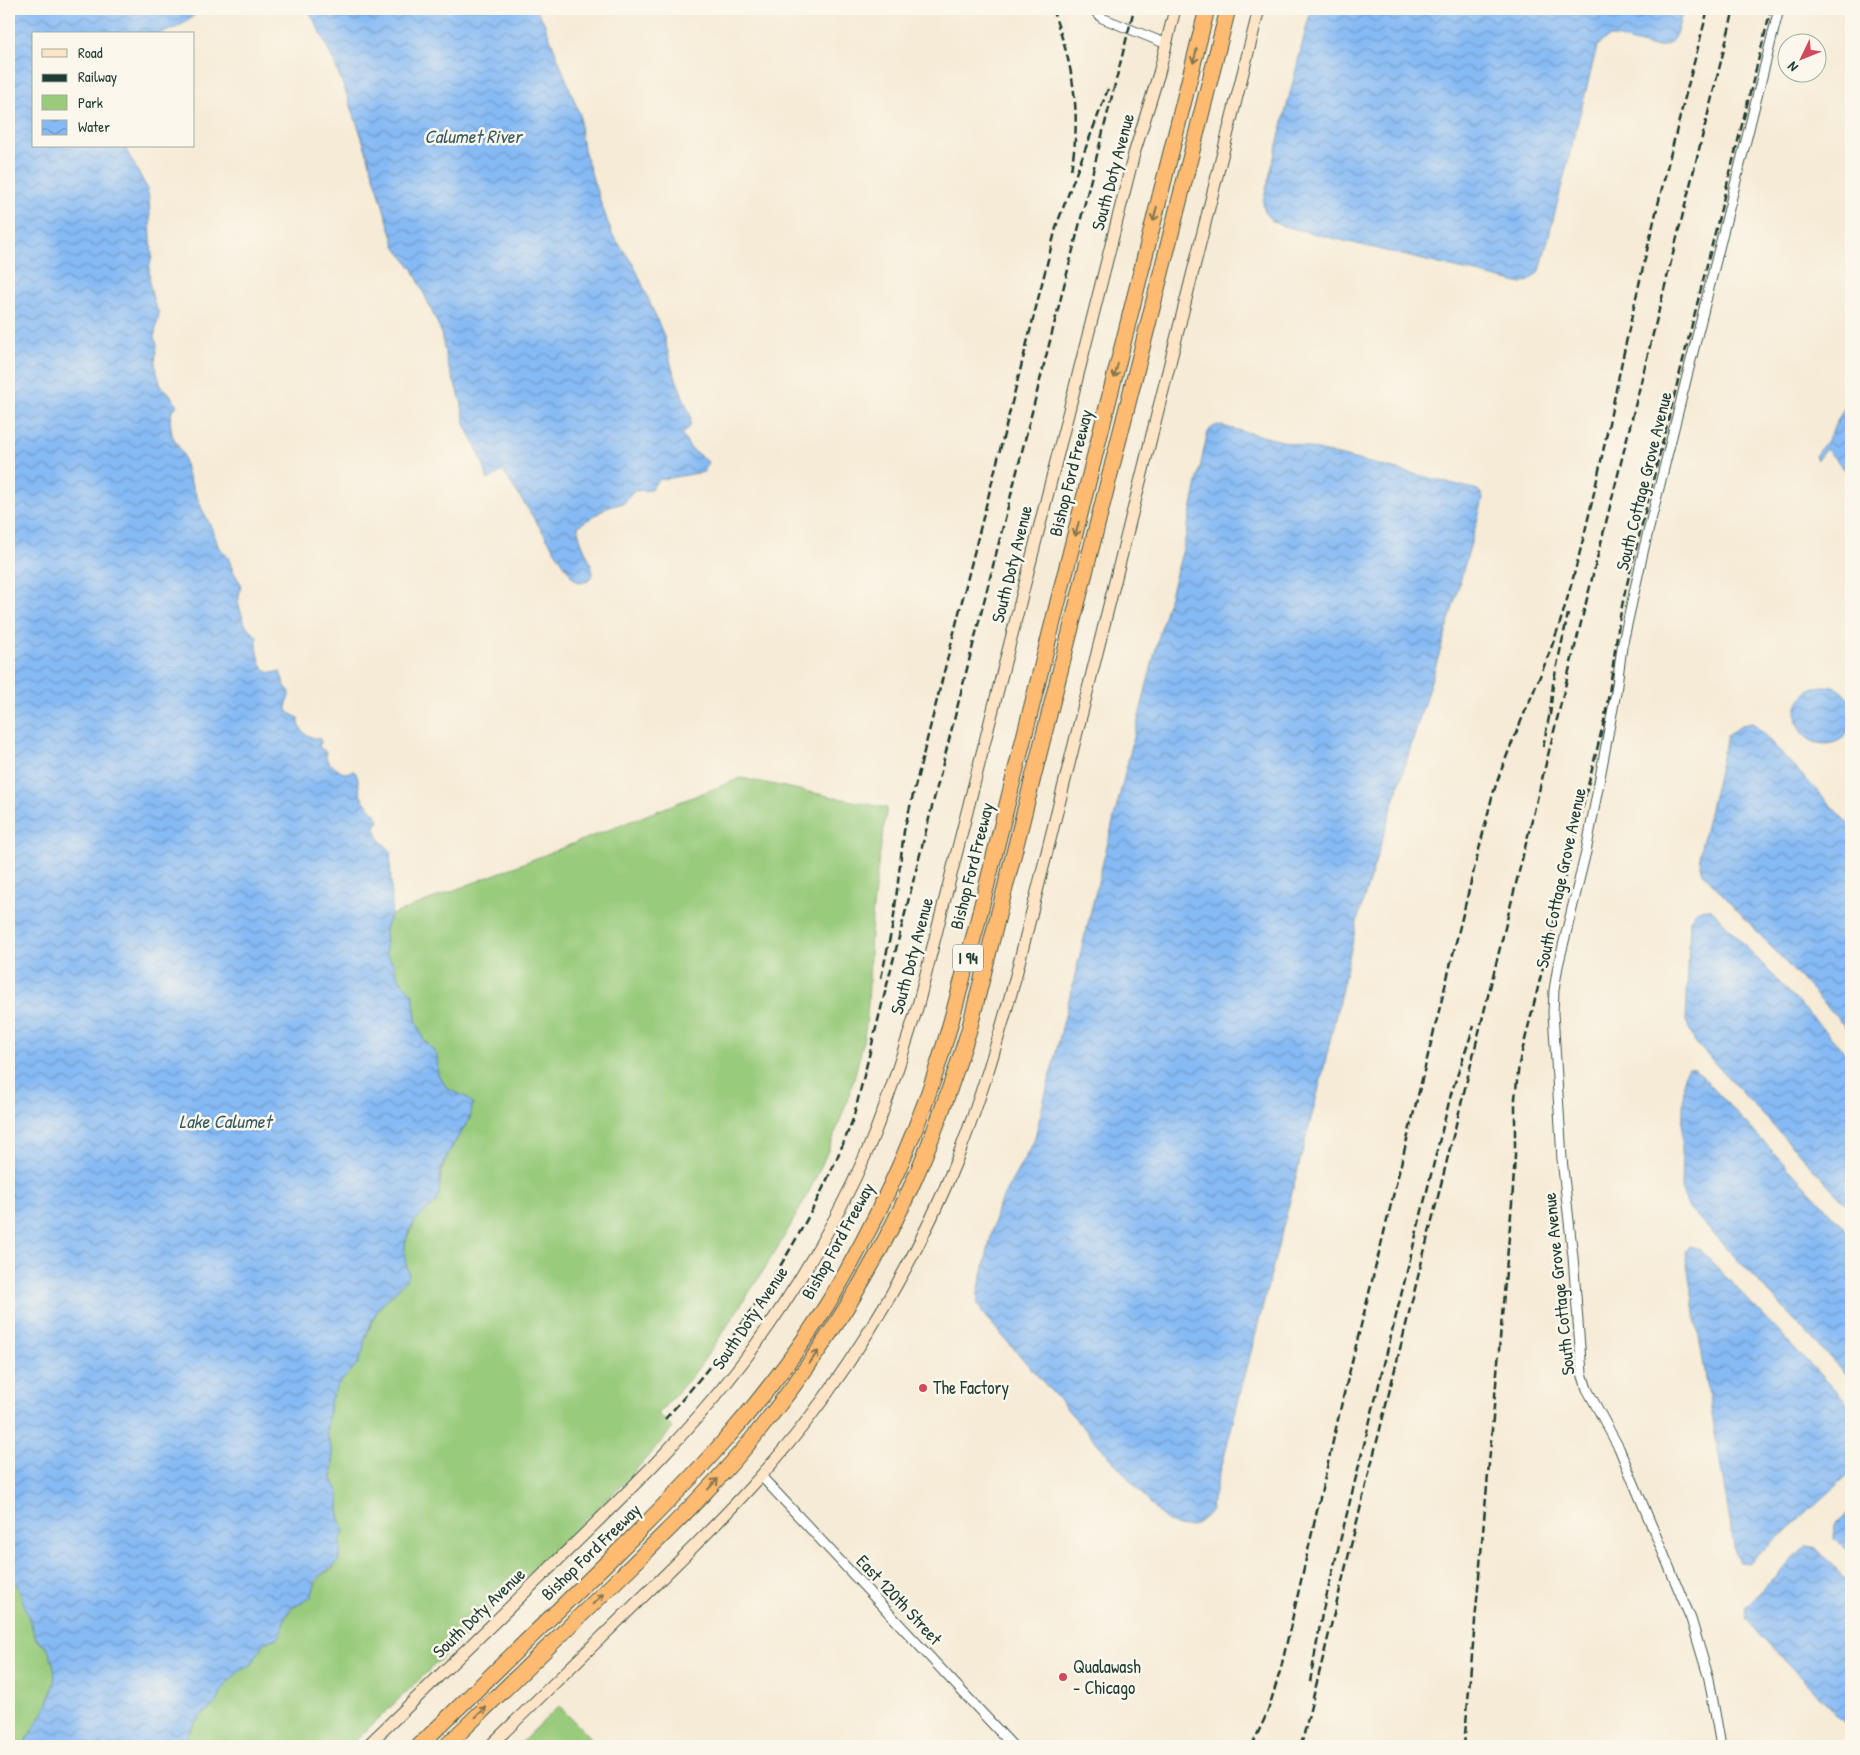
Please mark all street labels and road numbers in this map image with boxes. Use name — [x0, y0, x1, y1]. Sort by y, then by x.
street label: South Doty Avenue — [1085, 111, 1140, 233]
street label: South Cottage Grove Avenue — [1609, 389, 1678, 573]
street label: Bishop Ford Freeway — [1043, 406, 1098, 539]
street label: South Doty Avenue — [985, 503, 1038, 625]
street label: South Cottage Grove Avenue — [1529, 786, 1592, 970]
street label: Bishop Ford Freeway — [944, 799, 999, 932]
street label: South Doty Avenue — [884, 895, 939, 1017]
road number: I 94 — [953, 944, 983, 971]
street label: Bishop Ford Freeway — [795, 1178, 880, 1304]
street label: South Cottage Grove Avenue — [1536, 1192, 1581, 1377]
street label: South Doty Avenue — [706, 1261, 794, 1374]
street label: Bishop Ford Freeway — [535, 1497, 646, 1606]
street label: East 120th Street — [851, 1549, 948, 1651]
street label: South Doty Avenue — [427, 1562, 531, 1663]

